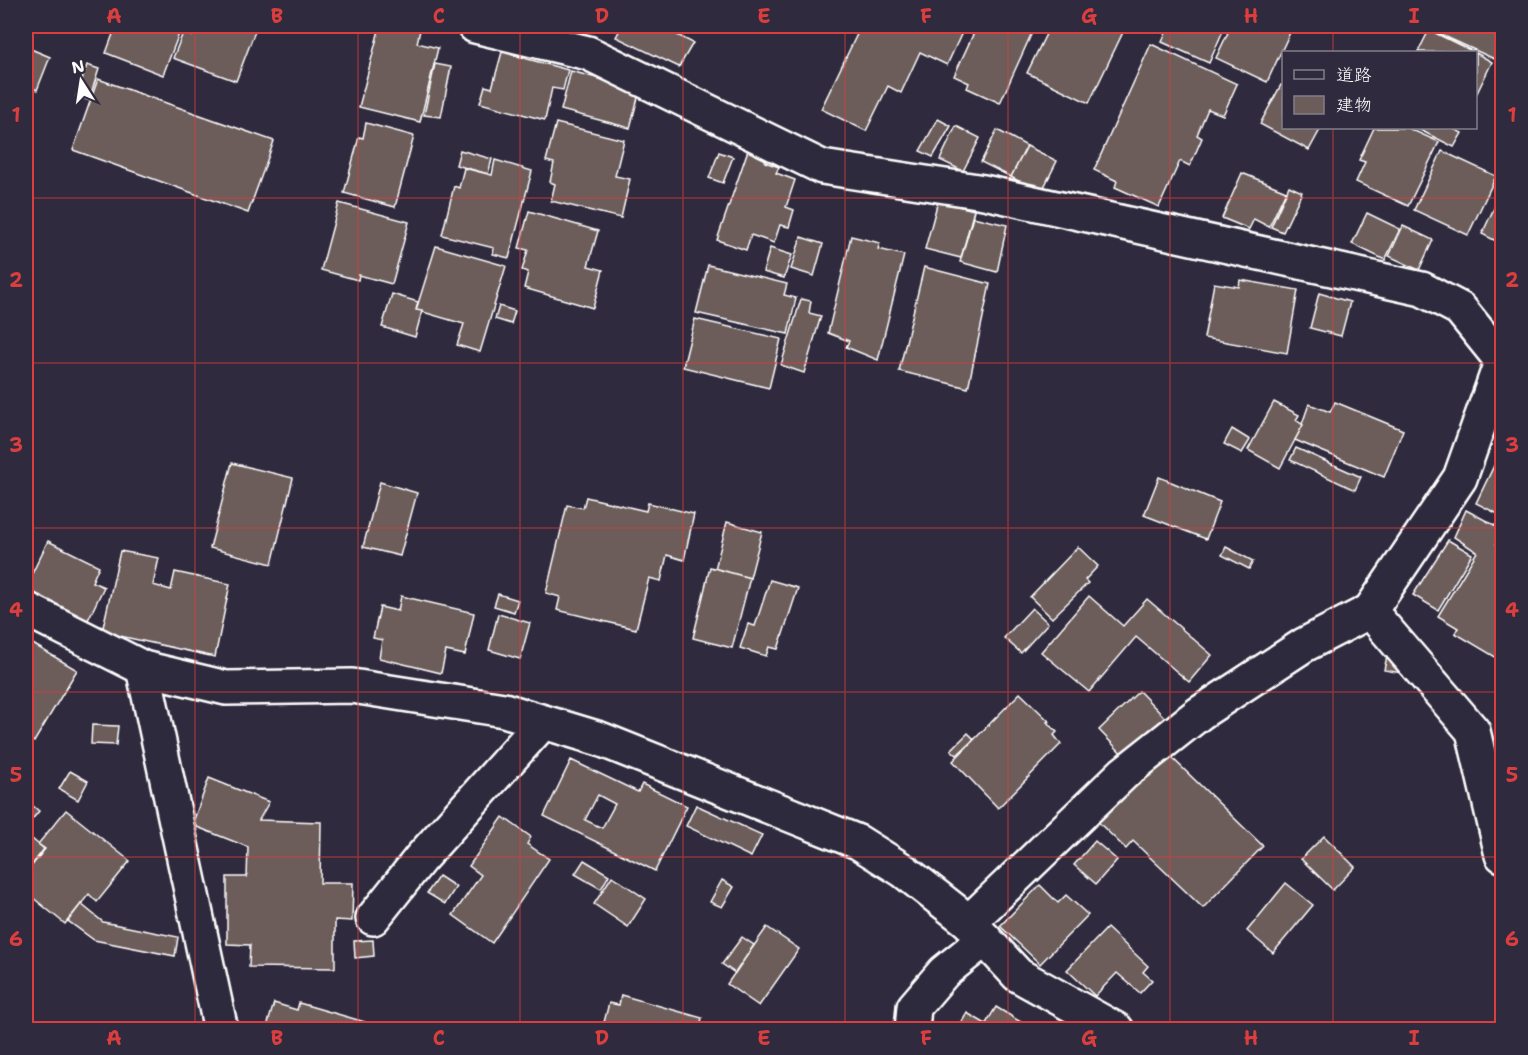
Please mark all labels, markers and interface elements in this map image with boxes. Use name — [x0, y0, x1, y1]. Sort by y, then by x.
text: A — [106, 3, 122, 29]
text: B — [271, 3, 283, 29]
text: C — [433, 3, 445, 29]
text: D — [595, 3, 609, 29]
text: E — [757, 3, 771, 29]
text: F — [920, 3, 932, 29]
text: G — [1081, 3, 1097, 29]
text: H — [1244, 3, 1258, 29]
text: I — [1408, 3, 1420, 29]
north arrow — [51, 51, 111, 111]
legend — [1282, 51, 1477, 129]
text: N — [70, 55, 86, 78]
text: 道路 — [1336, 63, 1372, 87]
text: 建物 — [1336, 93, 1372, 117]
text: 1 — [11, 102, 21, 128]
text: 1 — [1507, 102, 1517, 128]
text: 2 — [9, 267, 23, 293]
text: 2 — [1505, 267, 1519, 293]
text: 3 — [9, 432, 23, 458]
text: 3 — [1505, 432, 1519, 458]
text: 4 — [9, 597, 23, 623]
text: 4 — [1505, 597, 1519, 623]
text: 5 — [10, 762, 22, 788]
text: 5 — [1506, 762, 1518, 788]
text: 6 — [9, 926, 23, 952]
text: 6 — [1505, 926, 1519, 952]
text: A — [106, 1025, 122, 1051]
text: B — [271, 1025, 283, 1051]
text: C — [433, 1025, 445, 1051]
text: D — [595, 1025, 609, 1051]
text: E — [757, 1025, 771, 1051]
text: F — [920, 1025, 932, 1051]
text: G — [1081, 1025, 1097, 1051]
text: H — [1244, 1025, 1258, 1051]
text: I — [1408, 1025, 1420, 1051]

